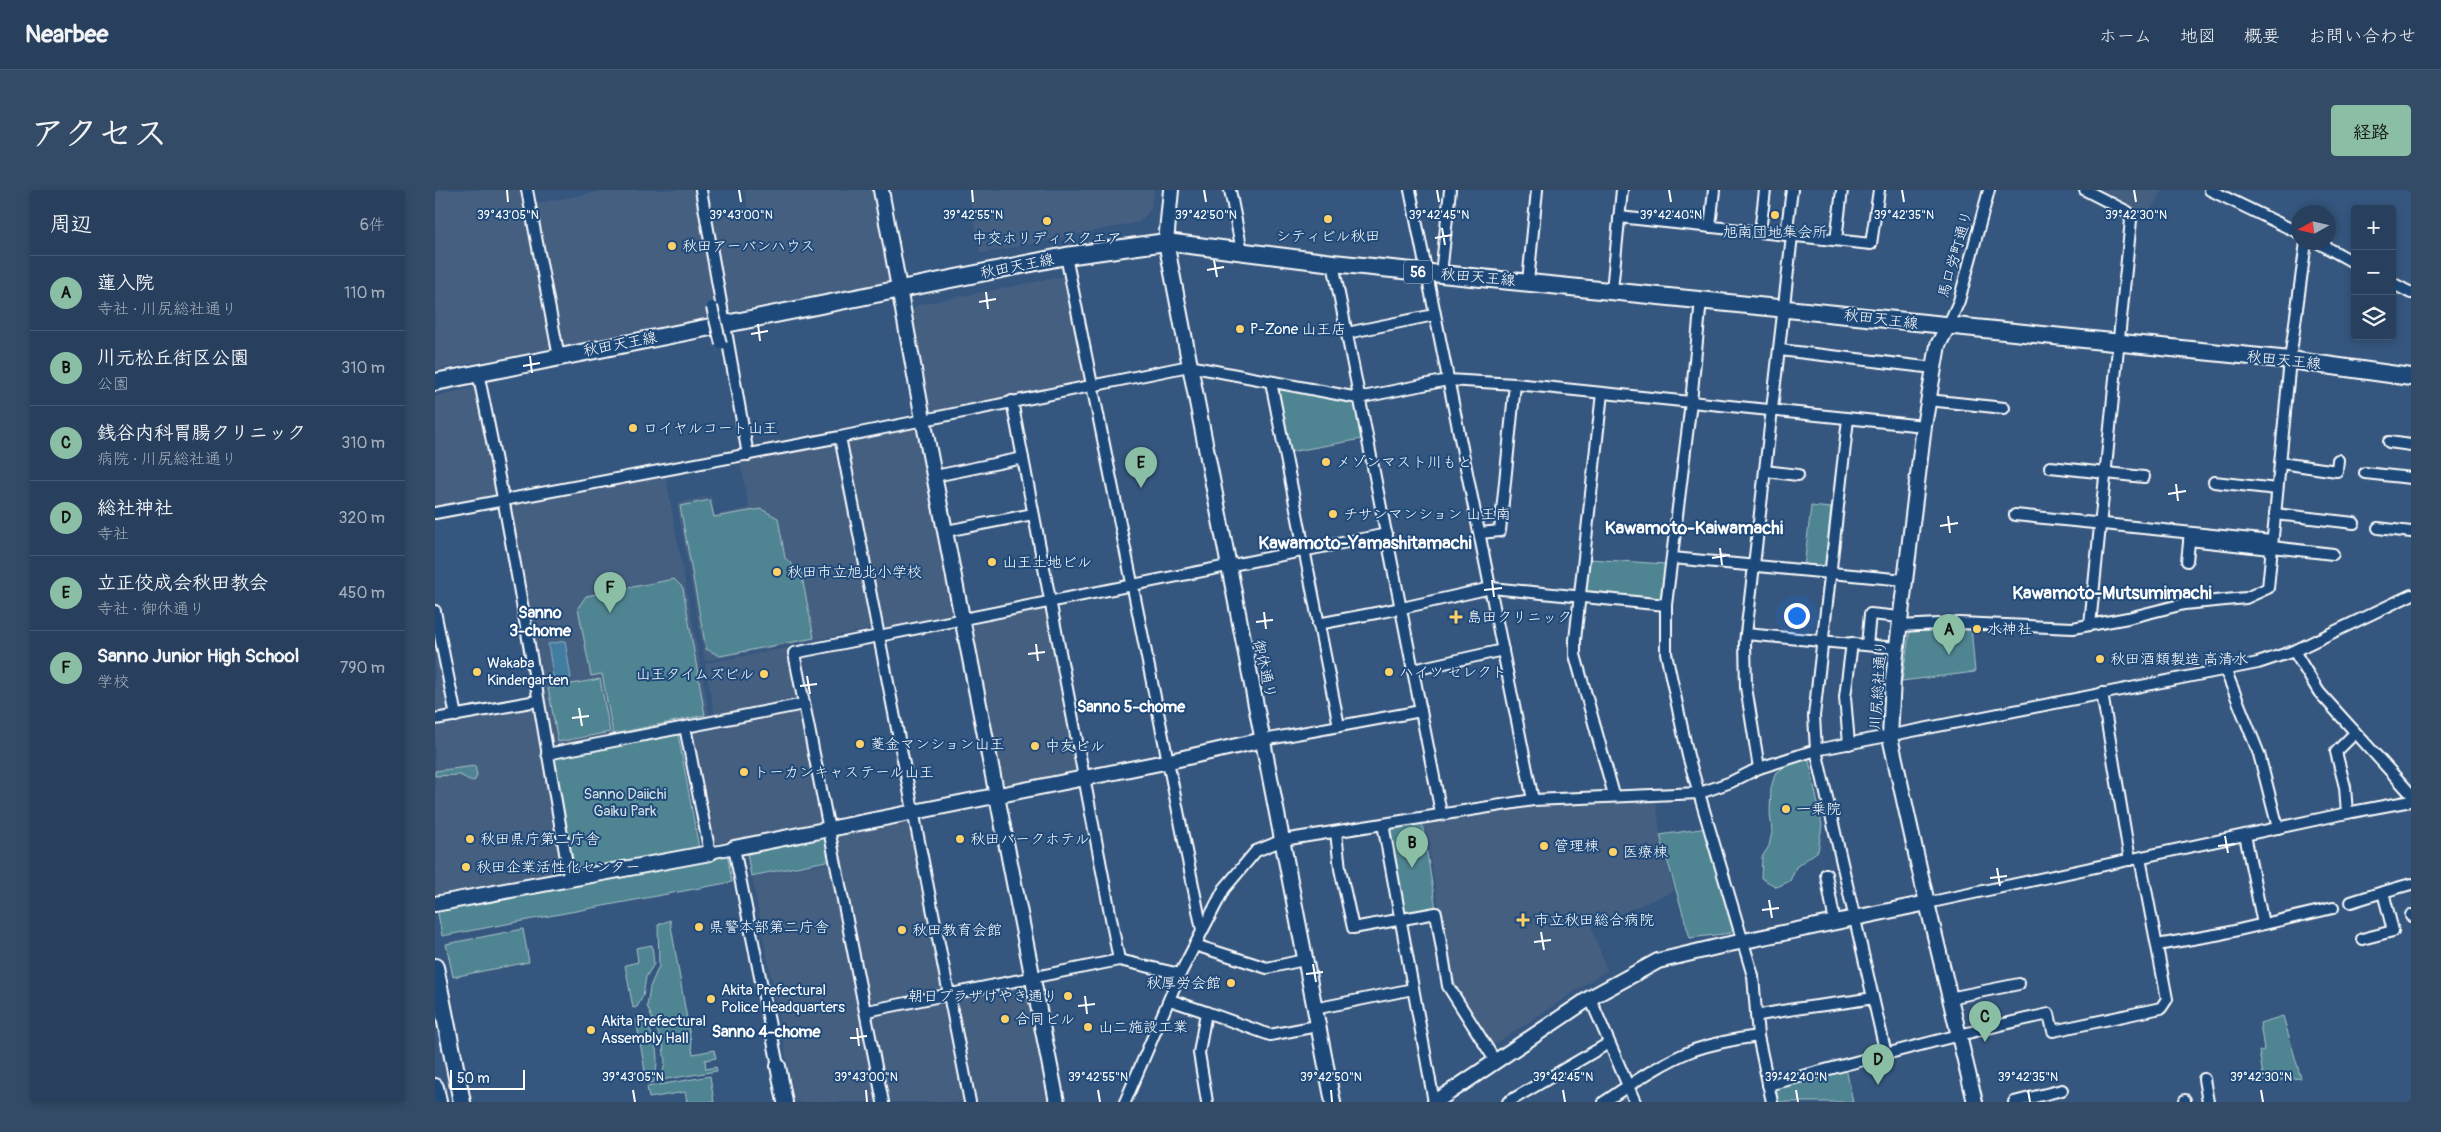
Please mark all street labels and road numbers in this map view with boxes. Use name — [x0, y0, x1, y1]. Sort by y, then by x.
street label: 馬口労町通り — [1934, 208, 1977, 300]
street label: 秋田天王線 — [978, 250, 1056, 283]
road number: 56 — [1404, 260, 1432, 284]
street label: 秋田天王線 — [1440, 265, 1516, 290]
street label: 秋田天王線 — [1843, 305, 1919, 333]
street label: 秋田天王線 — [581, 328, 659, 361]
street label: 秋田天王線 — [2246, 347, 2322, 374]
street label: 御休通り — [1249, 638, 1280, 700]
street label: 川尻総社通り — [1866, 639, 1891, 731]

